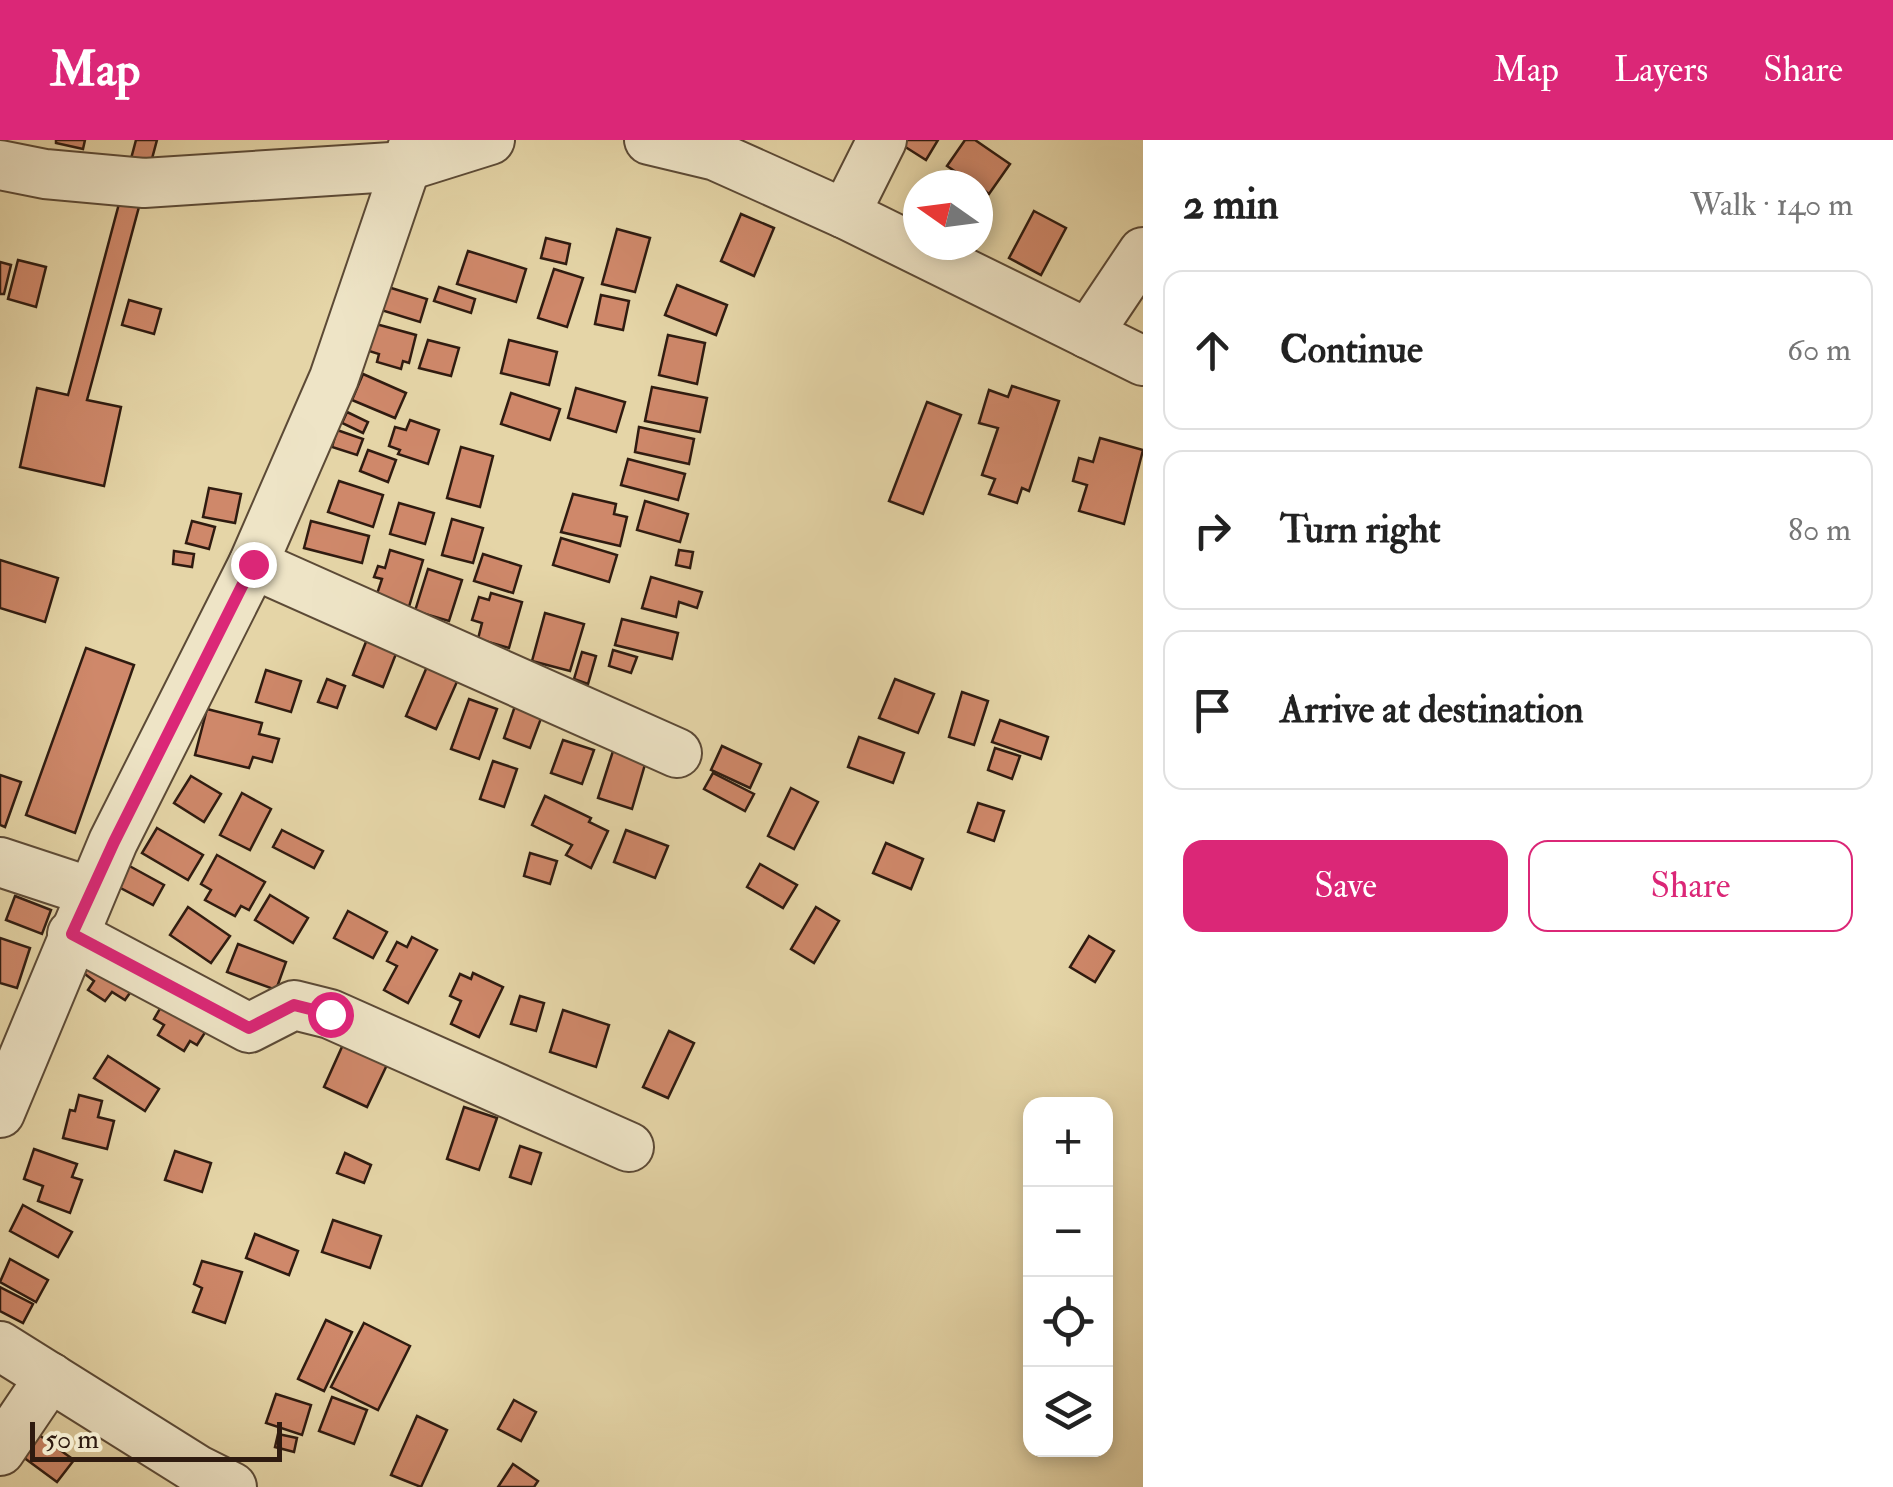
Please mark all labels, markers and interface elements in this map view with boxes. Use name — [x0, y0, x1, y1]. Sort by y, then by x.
text: Map — [50, 40, 140, 100]
text: Map — [1493, 48, 1559, 92]
text: Layers — [1614, 48, 1708, 92]
text: Share — [1763, 48, 1843, 92]
north arrow — [903, 170, 993, 260]
text: 2 min — [1183, 179, 1279, 231]
text: Walk · 140 m — [1690, 185, 1853, 225]
icon: ahead — [1185, 323, 1240, 378]
text: Continue — [1280, 326, 1423, 374]
text: 60 m — [1787, 330, 1851, 370]
icon: right — [1185, 503, 1240, 558]
text: Turn right — [1280, 506, 1441, 554]
text: 80 m — [1788, 510, 1851, 550]
route end — [231, 542, 277, 588]
icon: arrive — [1185, 683, 1240, 738]
text: Arrive at destination — [1280, 686, 1584, 734]
button: Save — [1183, 840, 1508, 932]
button: Share — [1528, 840, 1853, 932]
route start — [308, 992, 354, 1038]
map controls — [1023, 1097, 1113, 1457]
button: + — [1023, 1097, 1113, 1187]
button: − — [1023, 1187, 1113, 1277]
button: locate — [1023, 1277, 1113, 1367]
button: layers — [1023, 1367, 1113, 1457]
scale bar — [30, 1417, 282, 1462]
text: 50 m — [45, 1422, 99, 1457]

